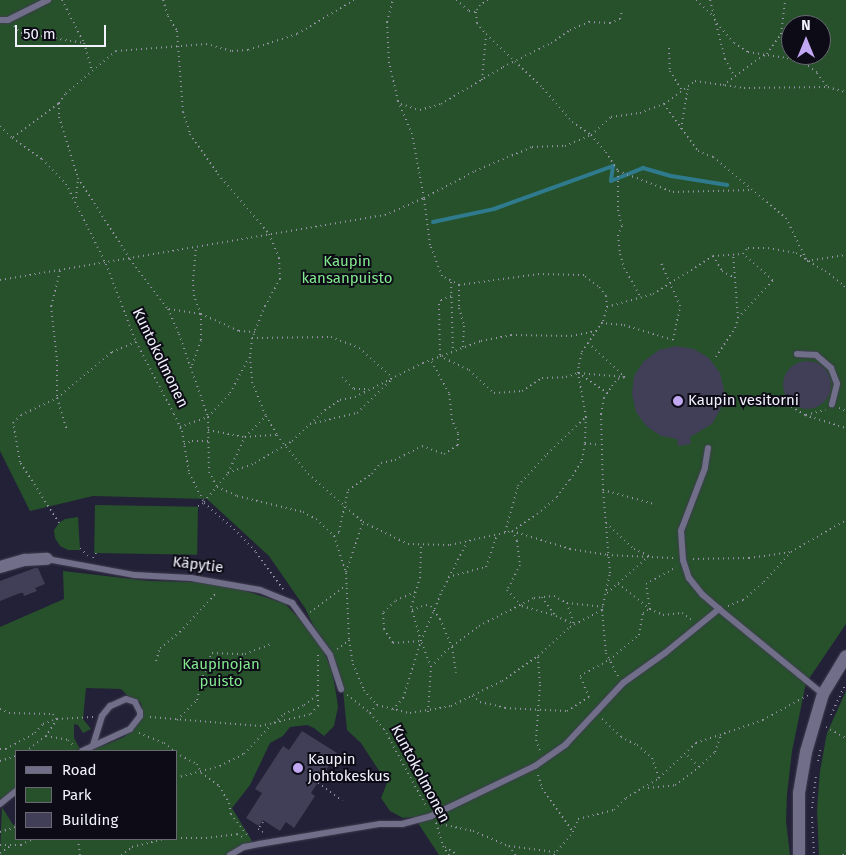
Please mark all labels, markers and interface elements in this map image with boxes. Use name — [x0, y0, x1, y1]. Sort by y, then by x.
scale bar — [18, 15, 109, 47]
north arrow — [781, 15, 831, 65]
text: N — [801, 17, 811, 34]
text: 50 m — [23, 25, 56, 43]
park label: Kaupin kansanpuisto — [301, 252, 393, 287]
street label: Kuntokolmonen — [128, 305, 192, 411]
place label: Kaupin vesitorni — [688, 392, 799, 410]
marker: Kaupin vesitorni — [672, 395, 684, 407]
street label: Käpytie — [172, 553, 224, 577]
park label: Kaupinojan puisto — [182, 655, 260, 690]
street label: Kuntokolmonen — [387, 722, 453, 826]
legend — [15, 750, 178, 840]
place label: Kaupin johtokeskus — [308, 750, 390, 785]
text: Road — [62, 761, 97, 779]
marker: Kaupin johtokeskus — [292, 762, 304, 774]
text: Park — [62, 786, 92, 804]
text: Building — [62, 811, 118, 829]

